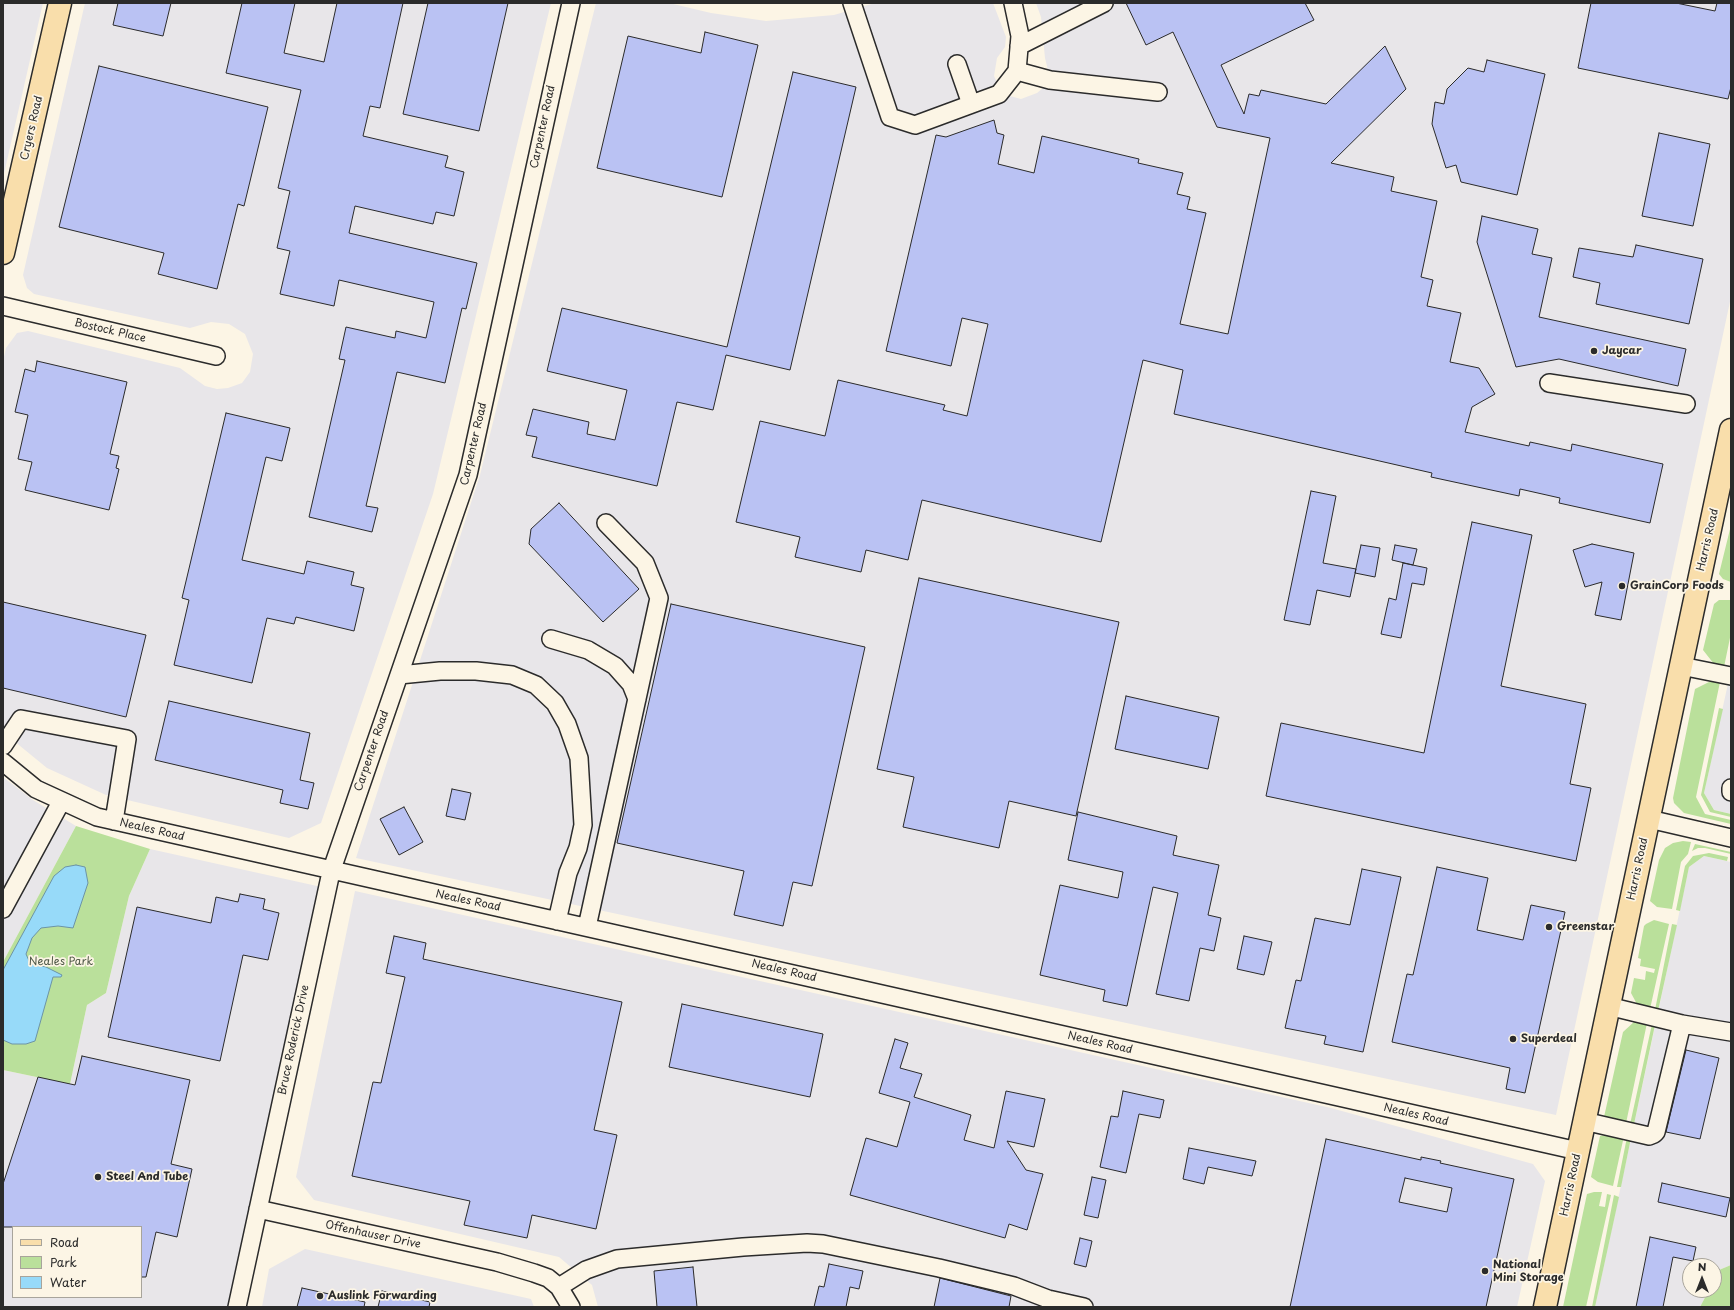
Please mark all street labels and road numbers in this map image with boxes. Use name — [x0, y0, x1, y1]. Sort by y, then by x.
street label: Carpenter Road — [528, 84, 558, 170]
street label: Cryers Road — [18, 95, 46, 161]
street label: Bostock Place — [73, 316, 147, 346]
street label: Carpenter Road — [458, 401, 490, 487]
street label: Harris Road — [1694, 507, 1722, 573]
street label: Carpenter Road — [352, 709, 392, 793]
street label: Neales Road — [118, 816, 186, 844]
street label: Harris Road — [1625, 836, 1651, 902]
street label: Neales Road — [434, 888, 502, 914]
street label: Neales Road — [750, 957, 818, 985]
street label: Bruce Roderick Drive — [276, 984, 312, 1096]
street label: Neales Road — [1066, 1029, 1134, 1057]
street label: Neales Road — [1382, 1101, 1450, 1129]
street label: Harris Road — [1558, 1152, 1584, 1218]
street label: Offenhauser Drive — [324, 1218, 422, 1252]

